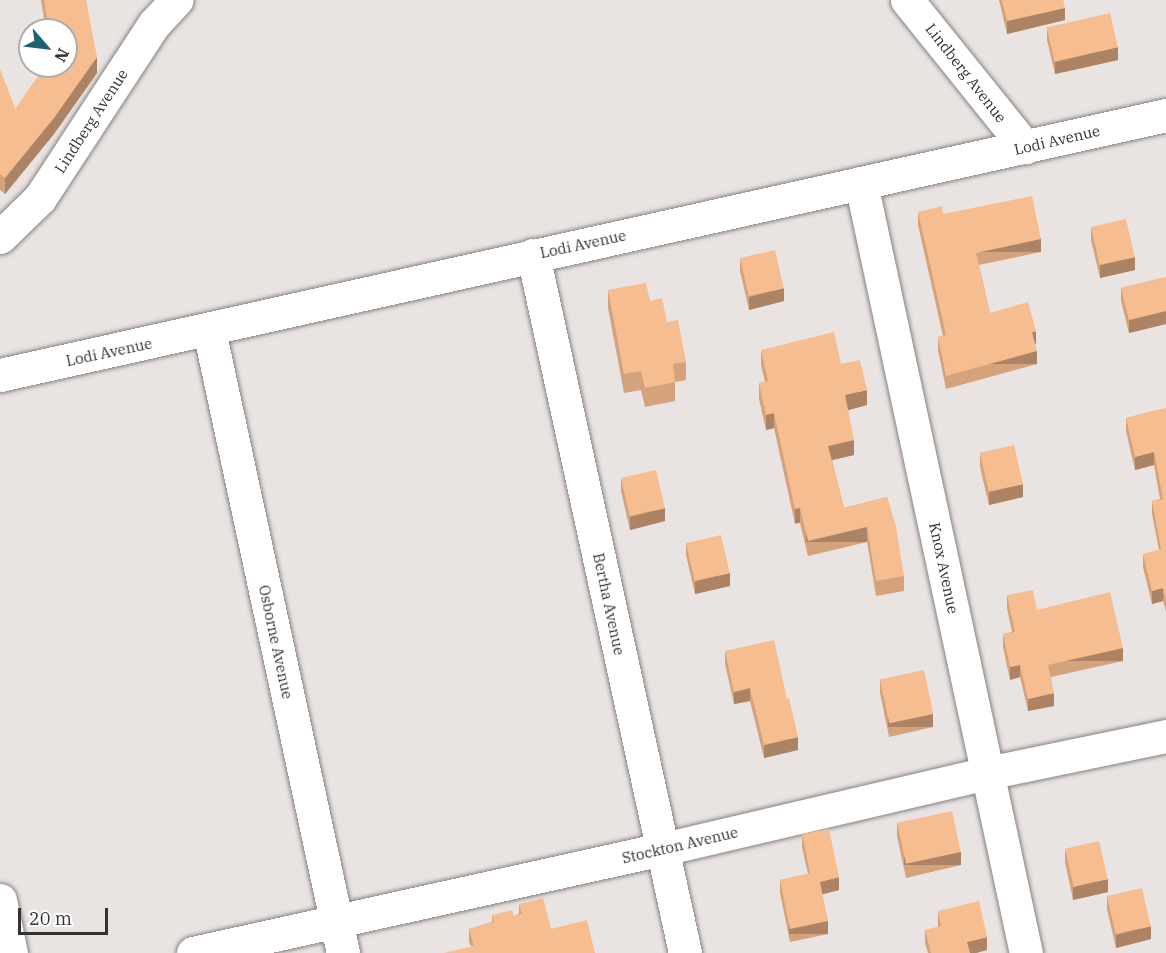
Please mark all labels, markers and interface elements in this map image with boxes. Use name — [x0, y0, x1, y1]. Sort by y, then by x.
north arrow — [18, 18, 78, 78]
street label: Lindberg Avenue — [922, 20, 1010, 126]
text: N — [50, 45, 74, 66]
street label: Lindberg Avenue — [51, 66, 131, 176]
street label: Lodi Avenue — [1012, 121, 1102, 159]
street label: Lodi Avenue — [538, 226, 628, 262]
street label: Lodi Avenue — [64, 334, 154, 370]
street label: Knox Avenue — [926, 521, 962, 615]
street label: Bertha Avenue — [589, 551, 629, 657]
street label: Osborne Avenue — [255, 583, 297, 701]
street label: Stockton Avenue — [620, 823, 740, 867]
scale bar — [21, 896, 111, 934]
text: 20 m — [29, 907, 72, 930]

